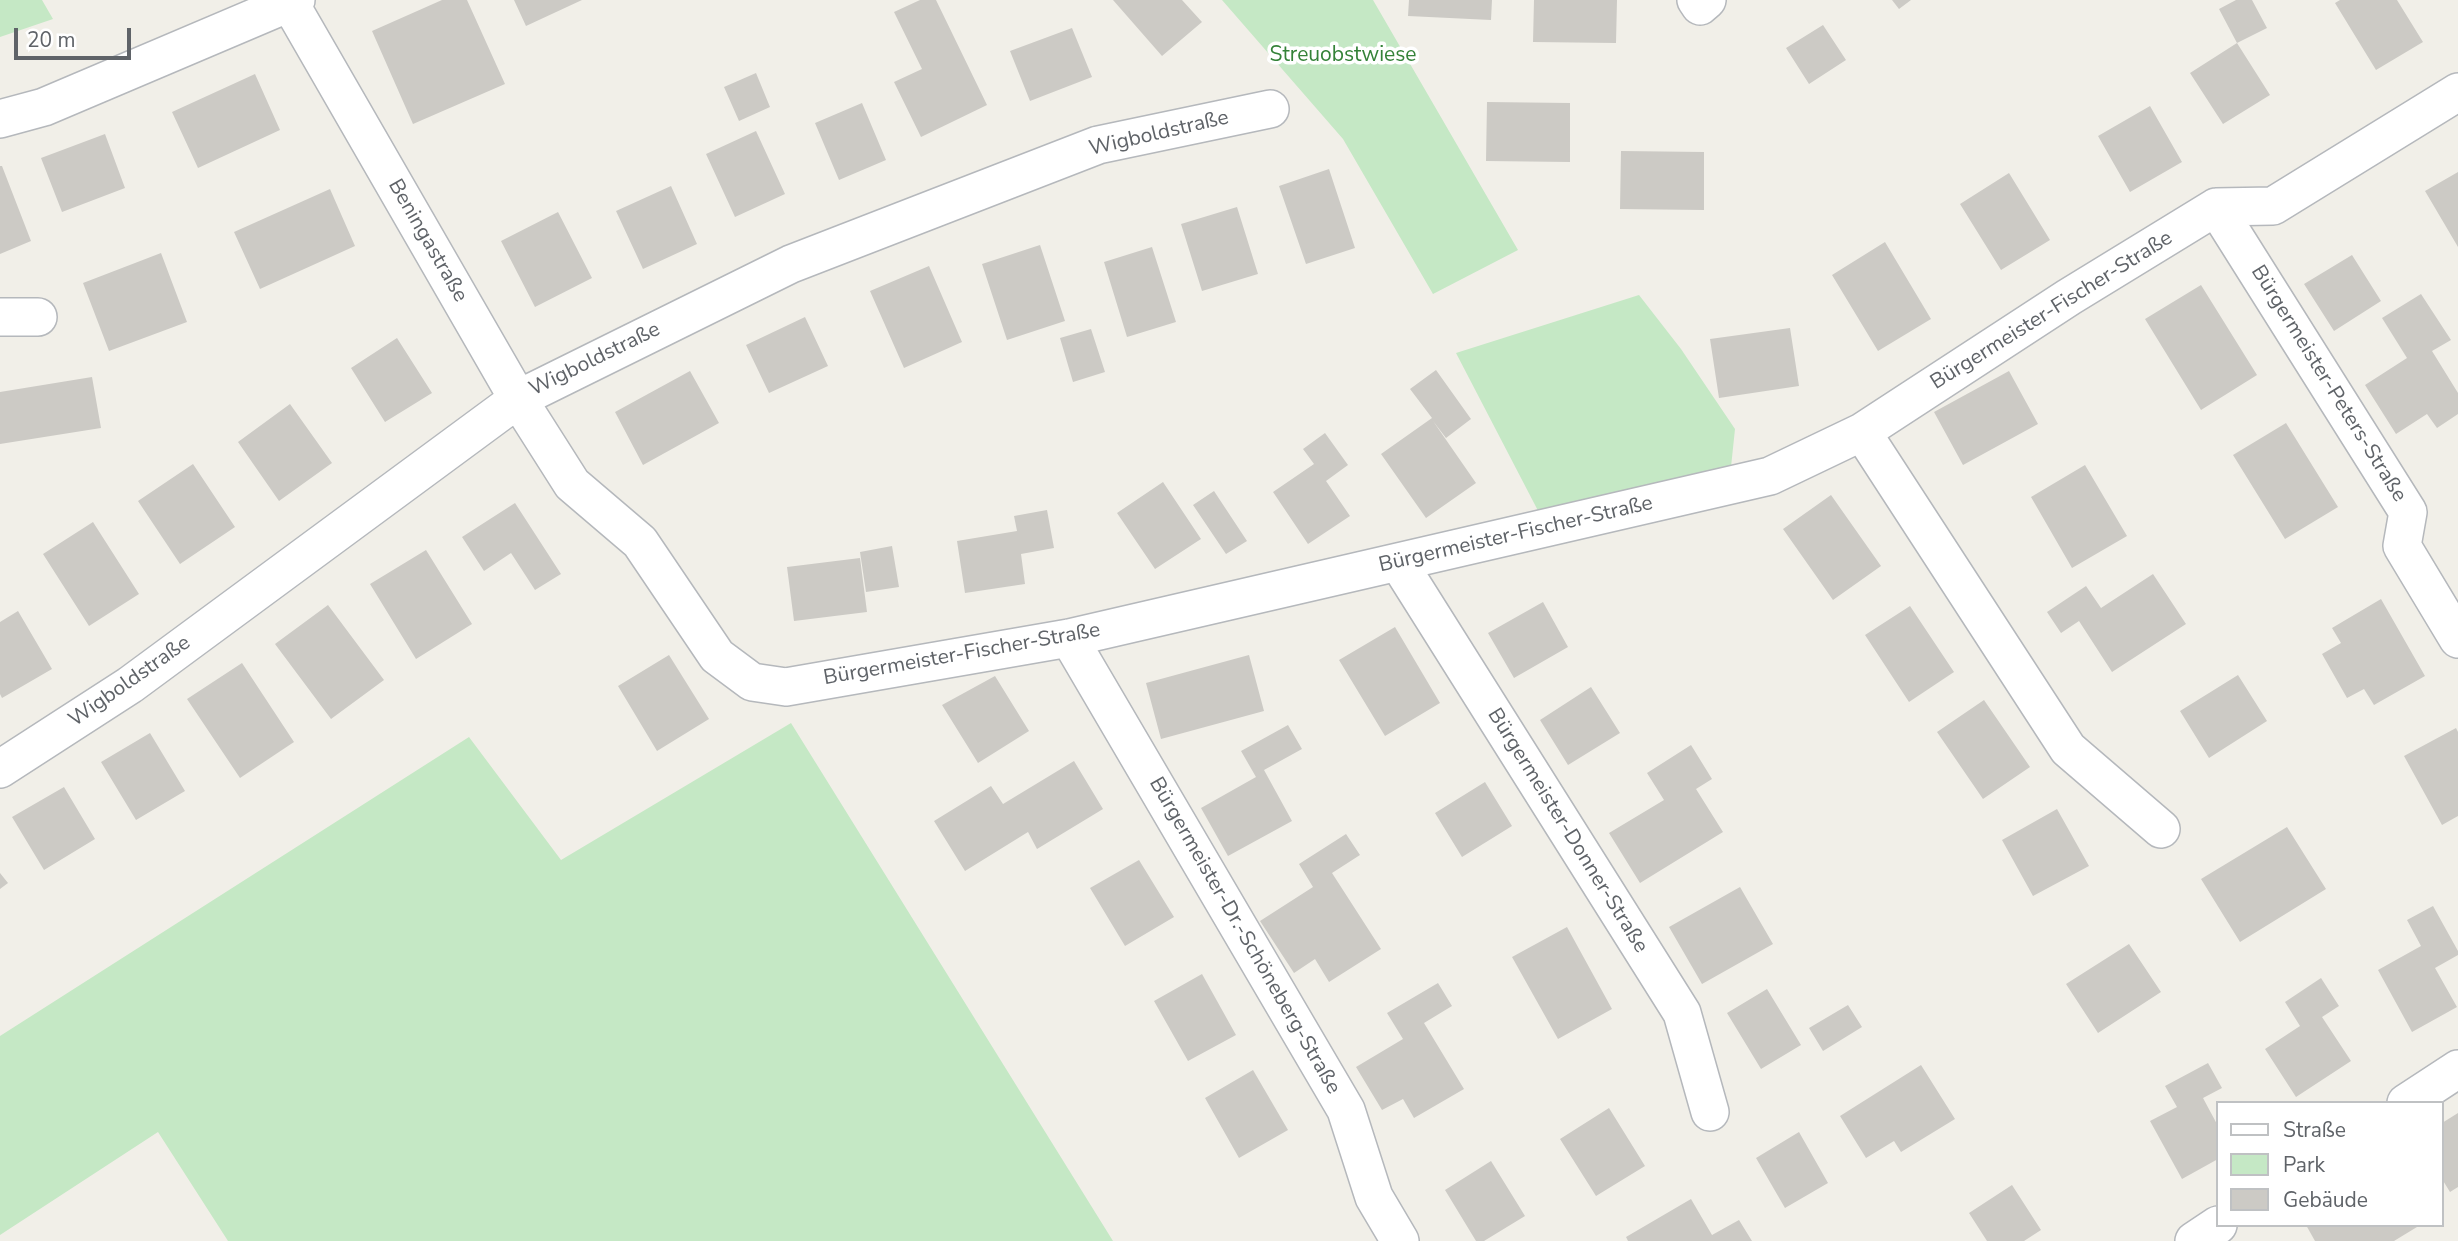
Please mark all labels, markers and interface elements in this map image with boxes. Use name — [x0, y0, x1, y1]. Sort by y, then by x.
scale bar — [18, 14, 135, 58]
text: 20 m — [27, 26, 76, 54]
park label: Streuobstwiese — [1270, 43, 1416, 69]
street label: Wigboldstraße — [1087, 106, 1231, 162]
street label: Beningastraße — [382, 175, 472, 307]
street label: Bürgermeister-Fischer-Straße — [1926, 226, 2178, 396]
street label: Bürgermeister-Peters-Straße — [2245, 261, 2411, 507]
street label: Wigboldstraße — [525, 317, 665, 403]
street label: Bürgermeister-Fischer-Straße — [1377, 491, 1655, 579]
street label: Bürgermeister-Fischer-Straße — [822, 618, 1102, 692]
street label: Wigboldstraße — [64, 631, 196, 733]
street label: Bürgermeister-Donner-Straße — [1481, 704, 1653, 958]
street label: Bürgermeister-Dr.-Schöneberg-Straße — [1143, 773, 1345, 1099]
legend — [2216, 1101, 2444, 1227]
text: Straße — [2283, 1116, 2346, 1144]
text: Park — [2283, 1151, 2325, 1179]
text: Gebäude — [2283, 1186, 2368, 1214]

